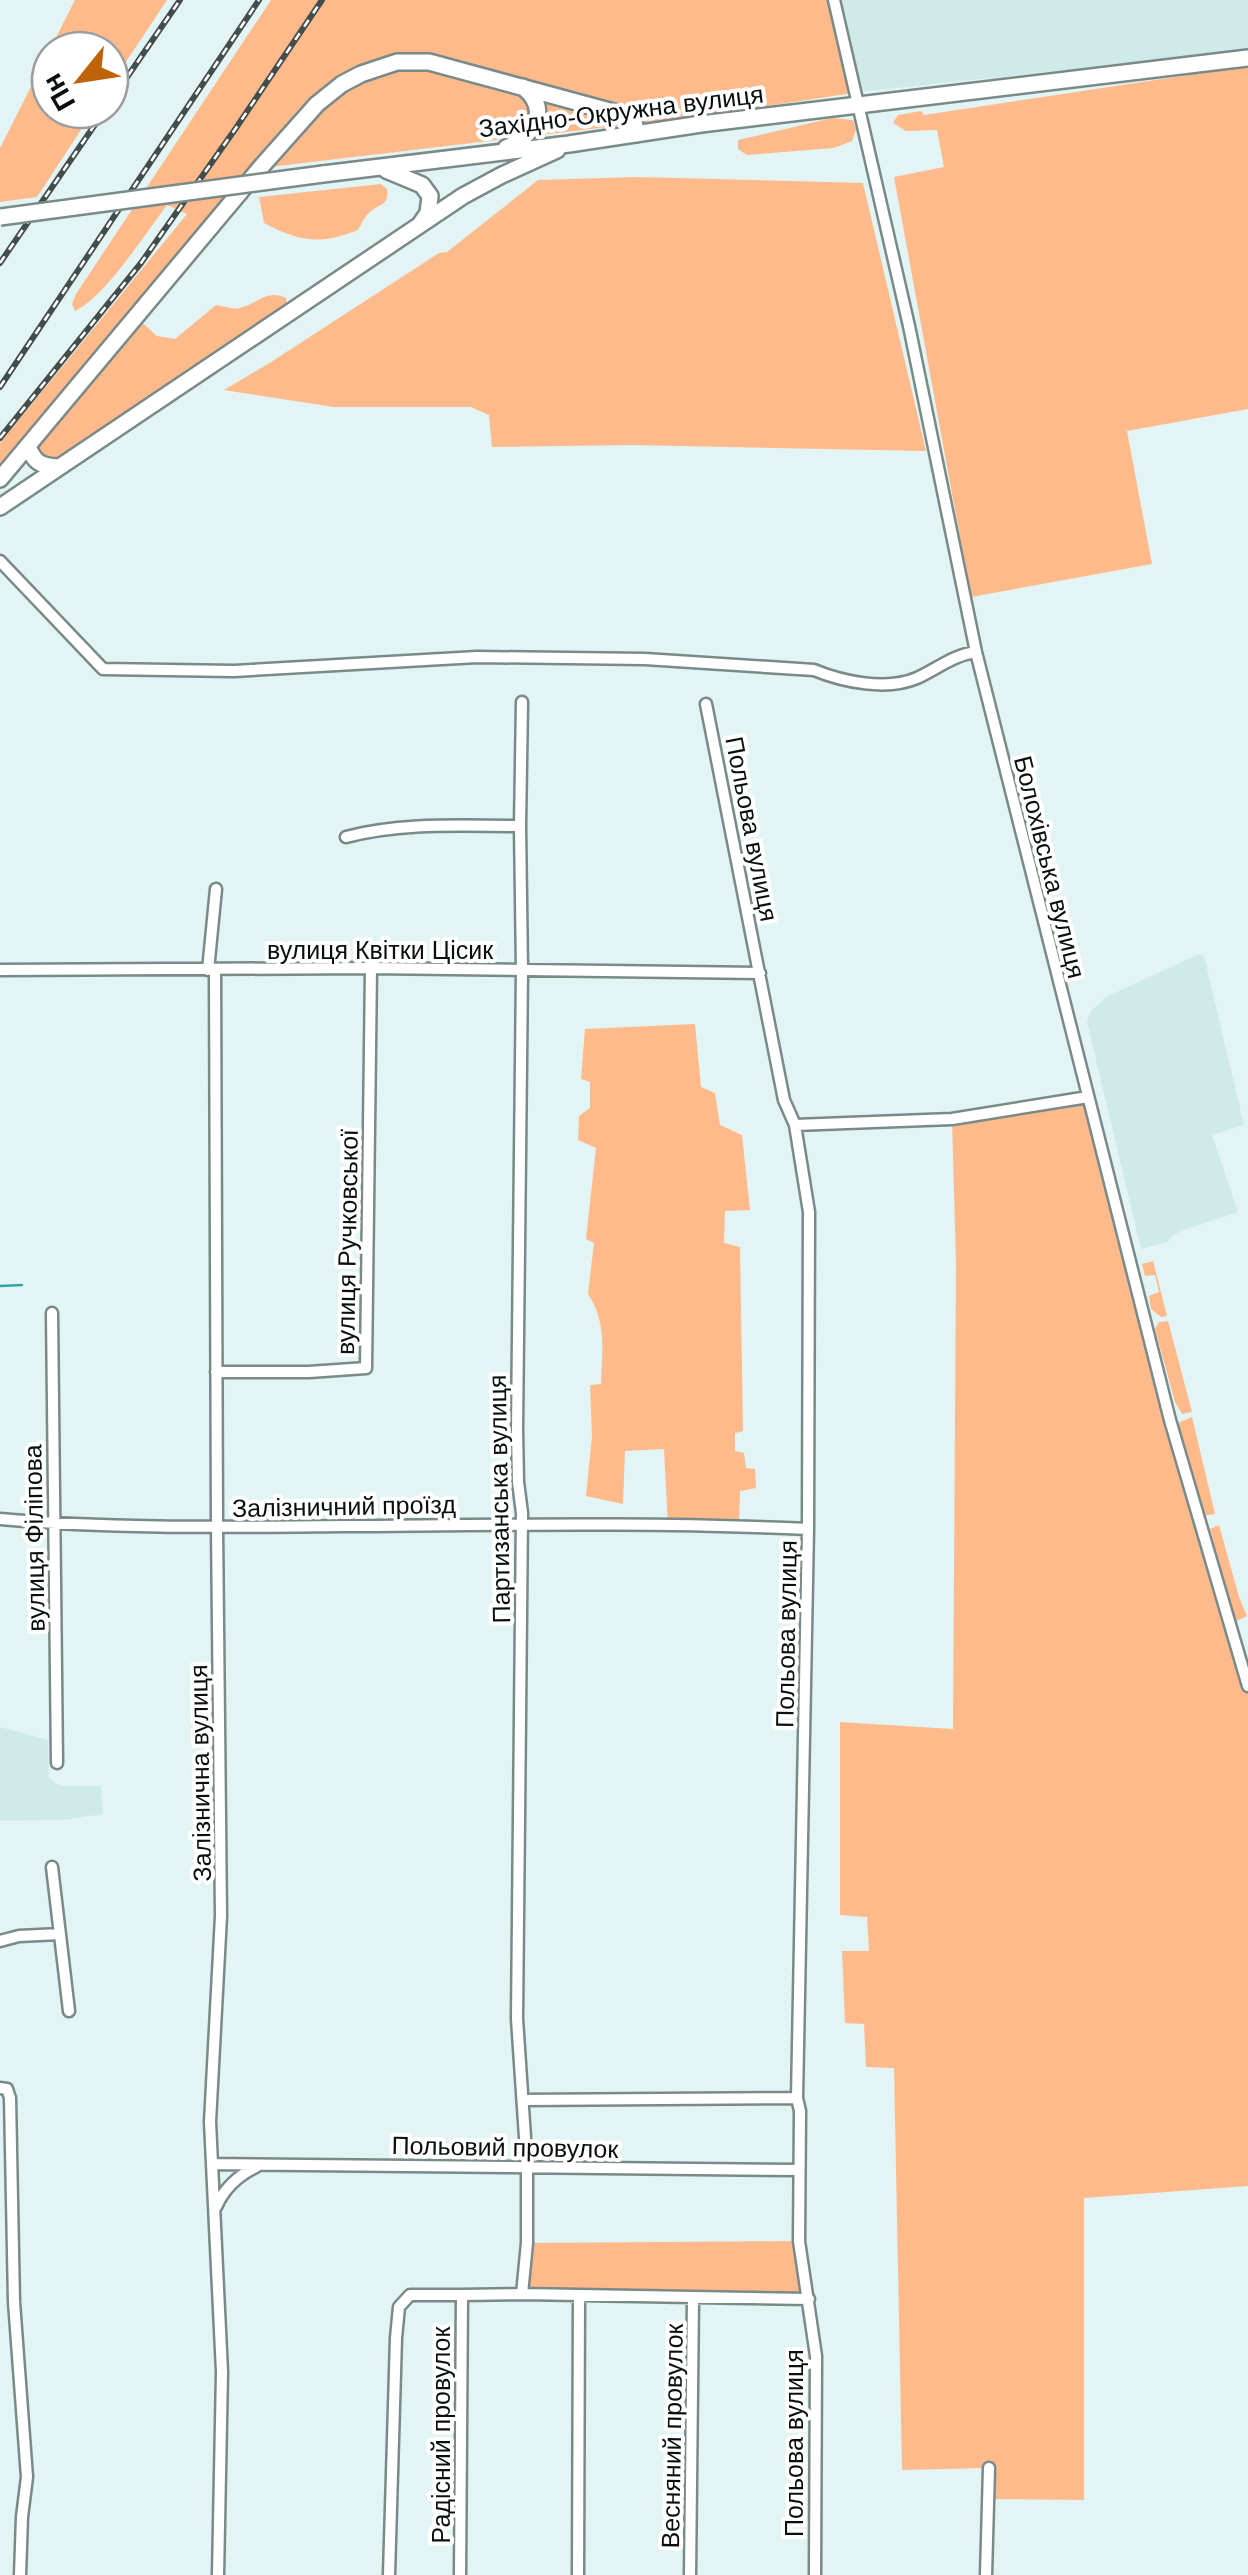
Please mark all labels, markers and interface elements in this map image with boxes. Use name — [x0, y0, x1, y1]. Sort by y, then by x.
north arrow — [30, 30, 130, 130]
text: Пн — [36, 68, 81, 116]
street label: Західно-Окружна вулиця — [477, 80, 765, 142]
street label: Польова вулиця — [720, 734, 784, 924]
street label: Болохівська вулиця — [1009, 753, 1091, 981]
street label: вулиця Квітки Цісик — [267, 936, 494, 964]
street label: вулиця Ручковської — [331, 1129, 363, 1355]
street label: Партизанська вулиця — [483, 1374, 515, 1624]
street label: вулиця Філіпова — [18, 1444, 50, 1632]
street label: Залізничний проїзд — [232, 1490, 457, 1522]
street label: Польова вулиця — [770, 1540, 802, 1728]
street label: Залізнична вулиця — [184, 1664, 216, 1882]
street label: Польовий провулок — [391, 2131, 620, 2163]
street label: Весняний провулок — [656, 2322, 688, 2549]
street label: Радісний провулок — [427, 2326, 455, 2543]
street label: Польова вулиця — [780, 2349, 808, 2537]

